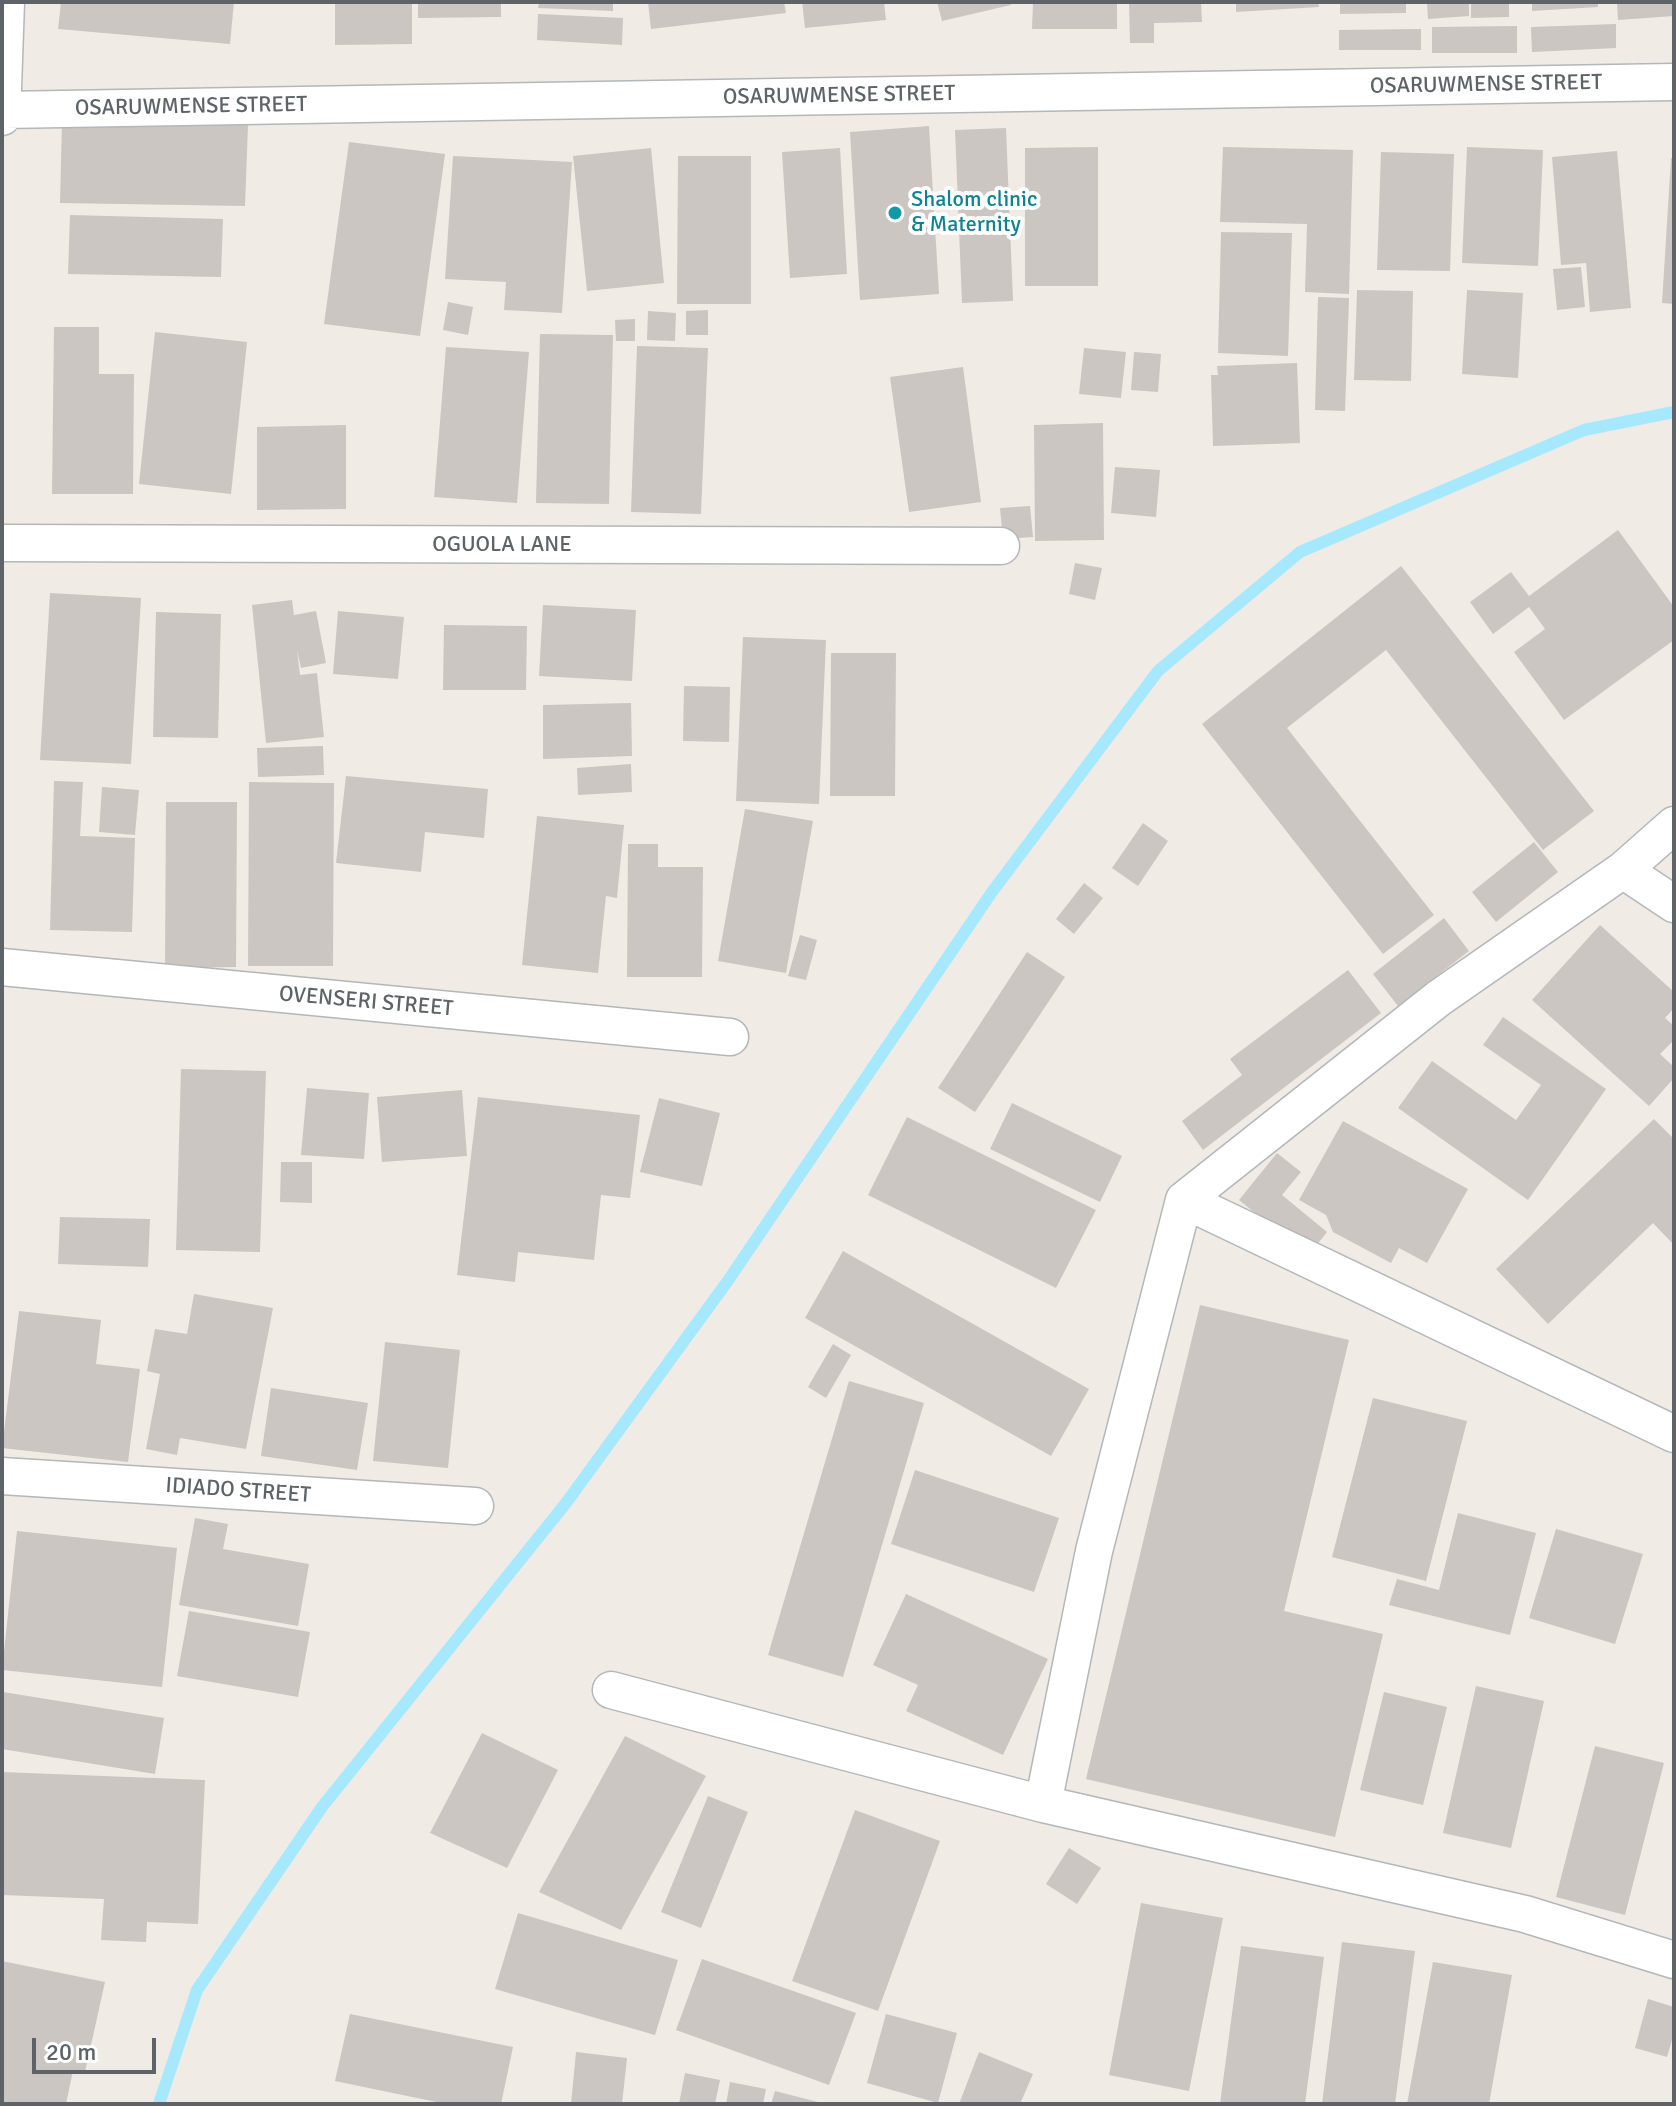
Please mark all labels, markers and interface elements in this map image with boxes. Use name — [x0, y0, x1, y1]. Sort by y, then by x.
street label: OSARUWMENSE STREET — [1370, 70, 1602, 100]
street label: OSARUWMENSE STREET — [723, 81, 955, 111]
street label: OSARUWMENSE STREET — [75, 92, 307, 122]
place label: Shalom clinic & Maternity — [911, 187, 1037, 238]
marker: Shalom clinic & Maternity — [886, 204, 904, 222]
street label: OGUOLA LANE — [432, 532, 572, 558]
street label: OVENSERI STREET — [278, 981, 454, 1023]
street label: IDIADO STREET — [164, 1473, 312, 1509]
scale bar — [36, 2022, 160, 2072]
text: 20 m — [46, 2037, 96, 2067]

